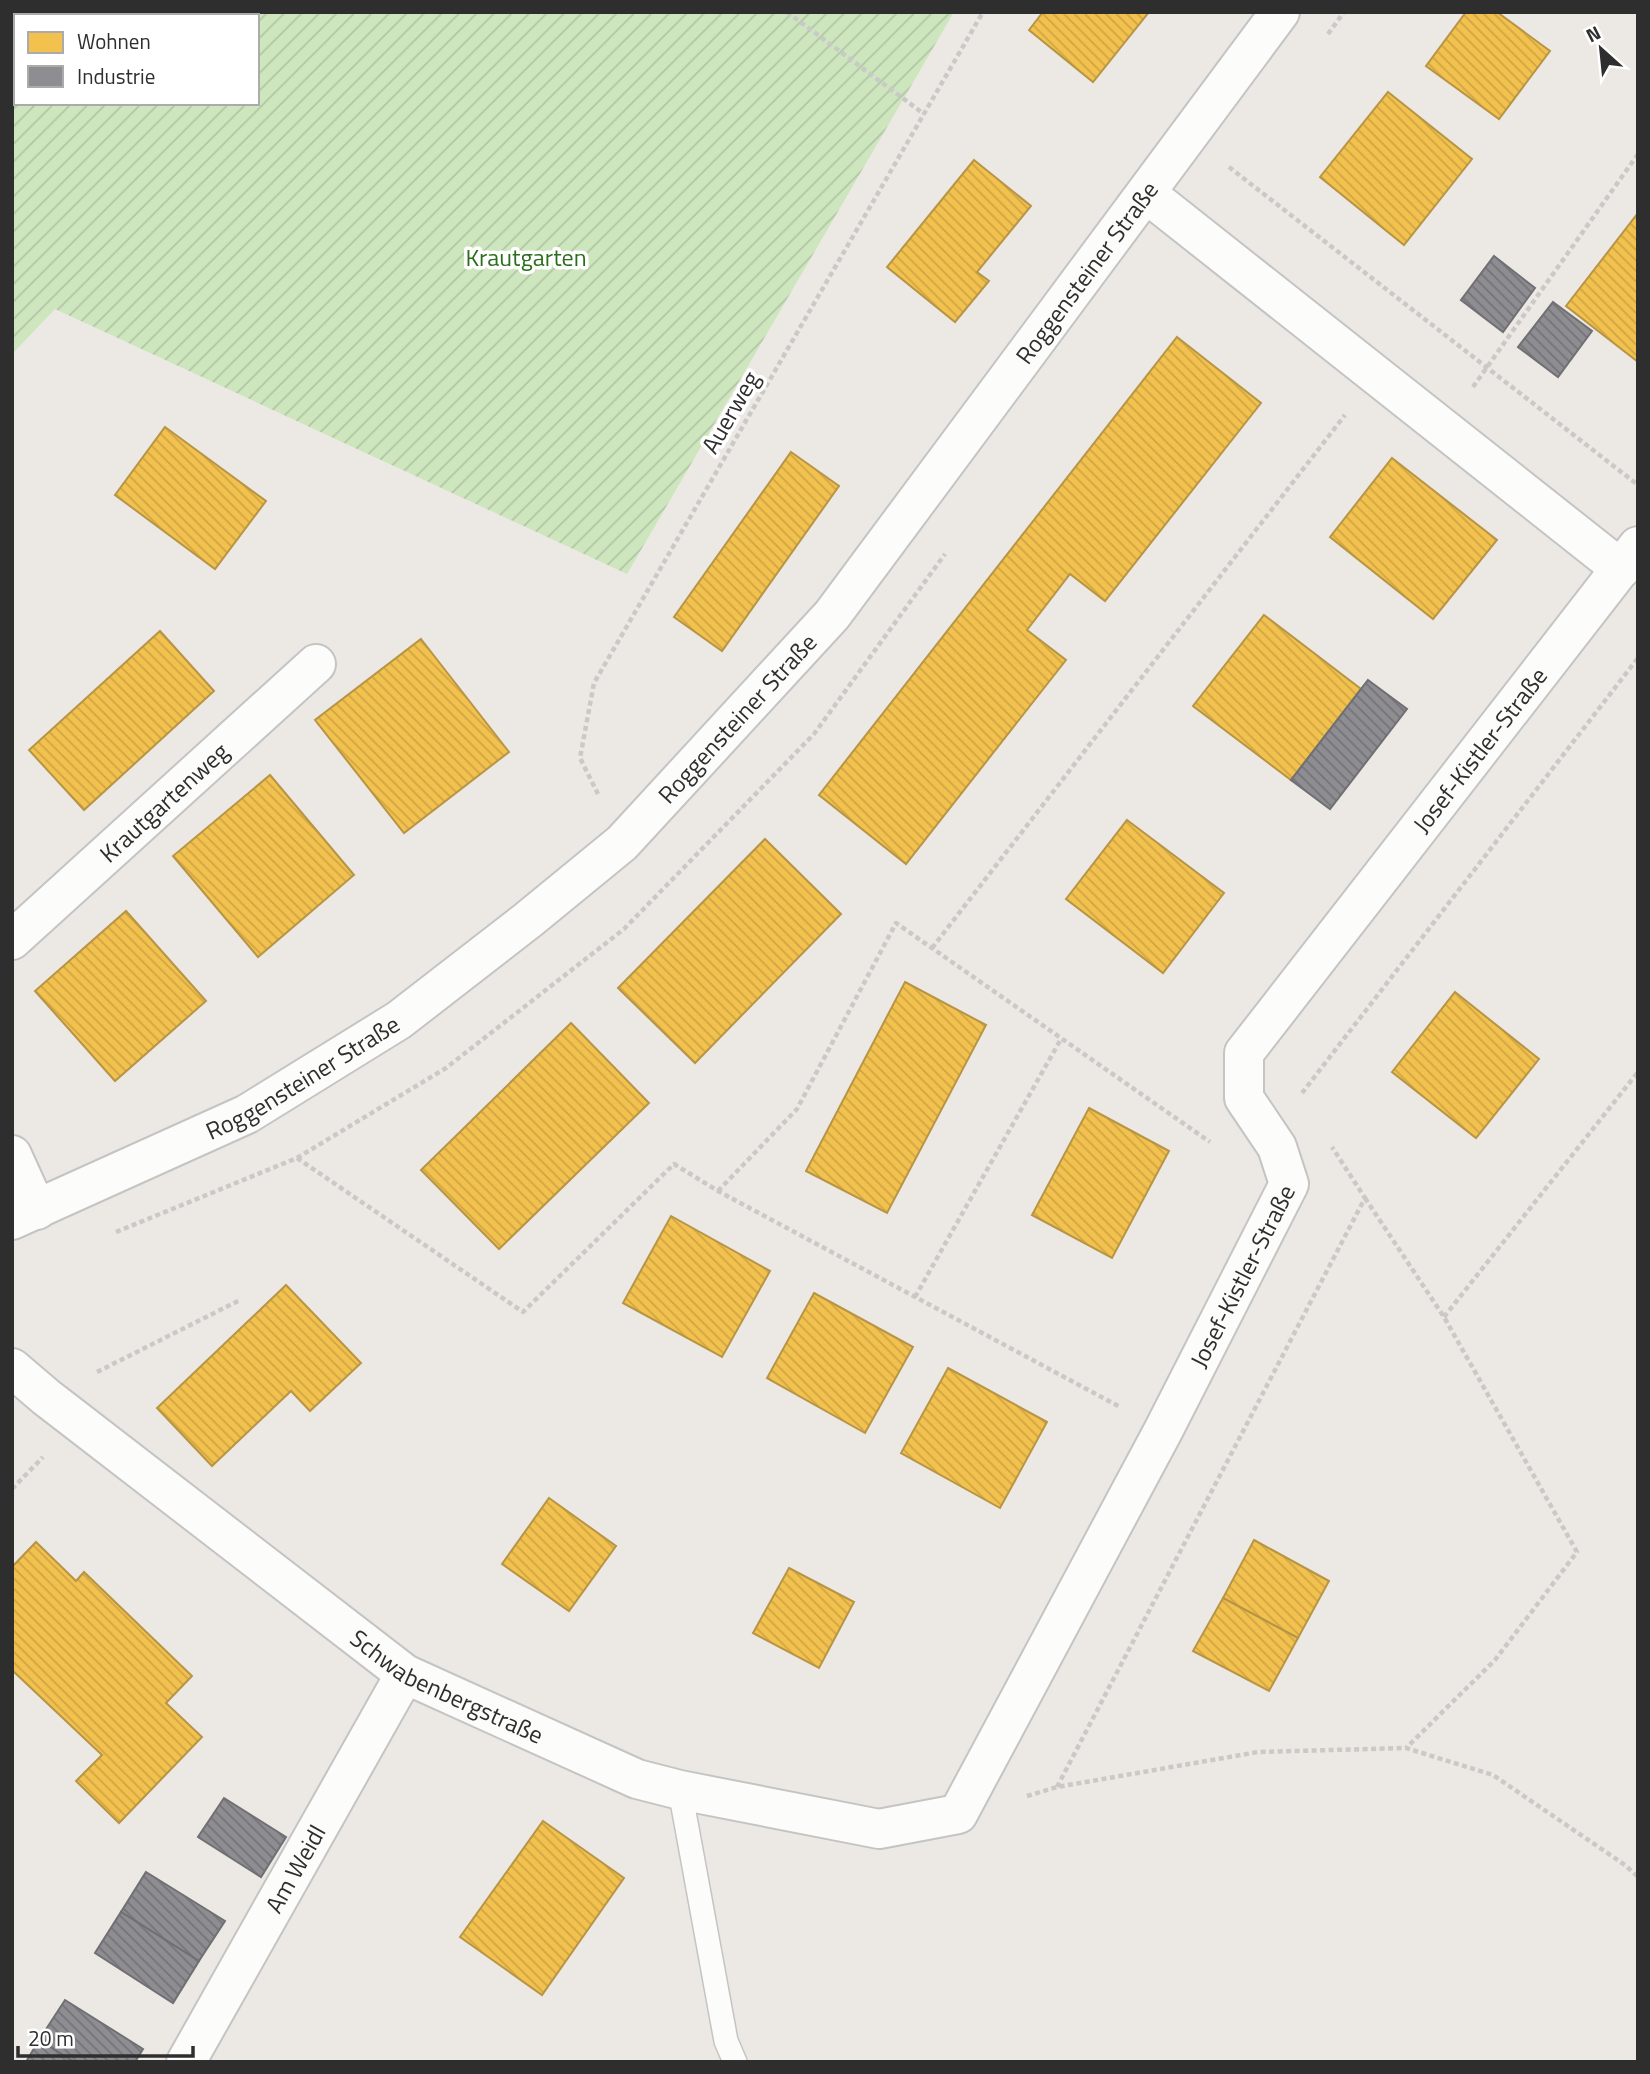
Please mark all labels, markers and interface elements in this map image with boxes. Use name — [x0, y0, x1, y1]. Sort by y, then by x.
legend — [14, 14, 259, 105]
north arrow — [1566, 14, 1636, 84]
text: N — [1581, 17, 1606, 49]
text: Wohnen — [77, 25, 151, 57]
text: Industrie — [77, 60, 155, 92]
street label: Roggensteiner Straße — [1006, 173, 1167, 371]
park label: Krautgarten — [465, 239, 587, 275]
street label: Auerweg — [692, 364, 768, 460]
street label: Roggensteiner Straße — [649, 625, 825, 811]
street label: Josef-Kistler-Straße — [1404, 659, 1555, 840]
street label: Krautgartenweg — [91, 734, 237, 871]
street label: Roggensteiner Straße — [200, 1006, 406, 1148]
street label: Josef-Kistler-Straße — [1180, 1178, 1304, 1374]
street label: Schwabenbergstraße — [343, 1620, 550, 1752]
street label: Am Weidl — [256, 1818, 334, 1919]
scale bar — [18, 2014, 192, 2058]
text: 20 m — [28, 2022, 74, 2054]

